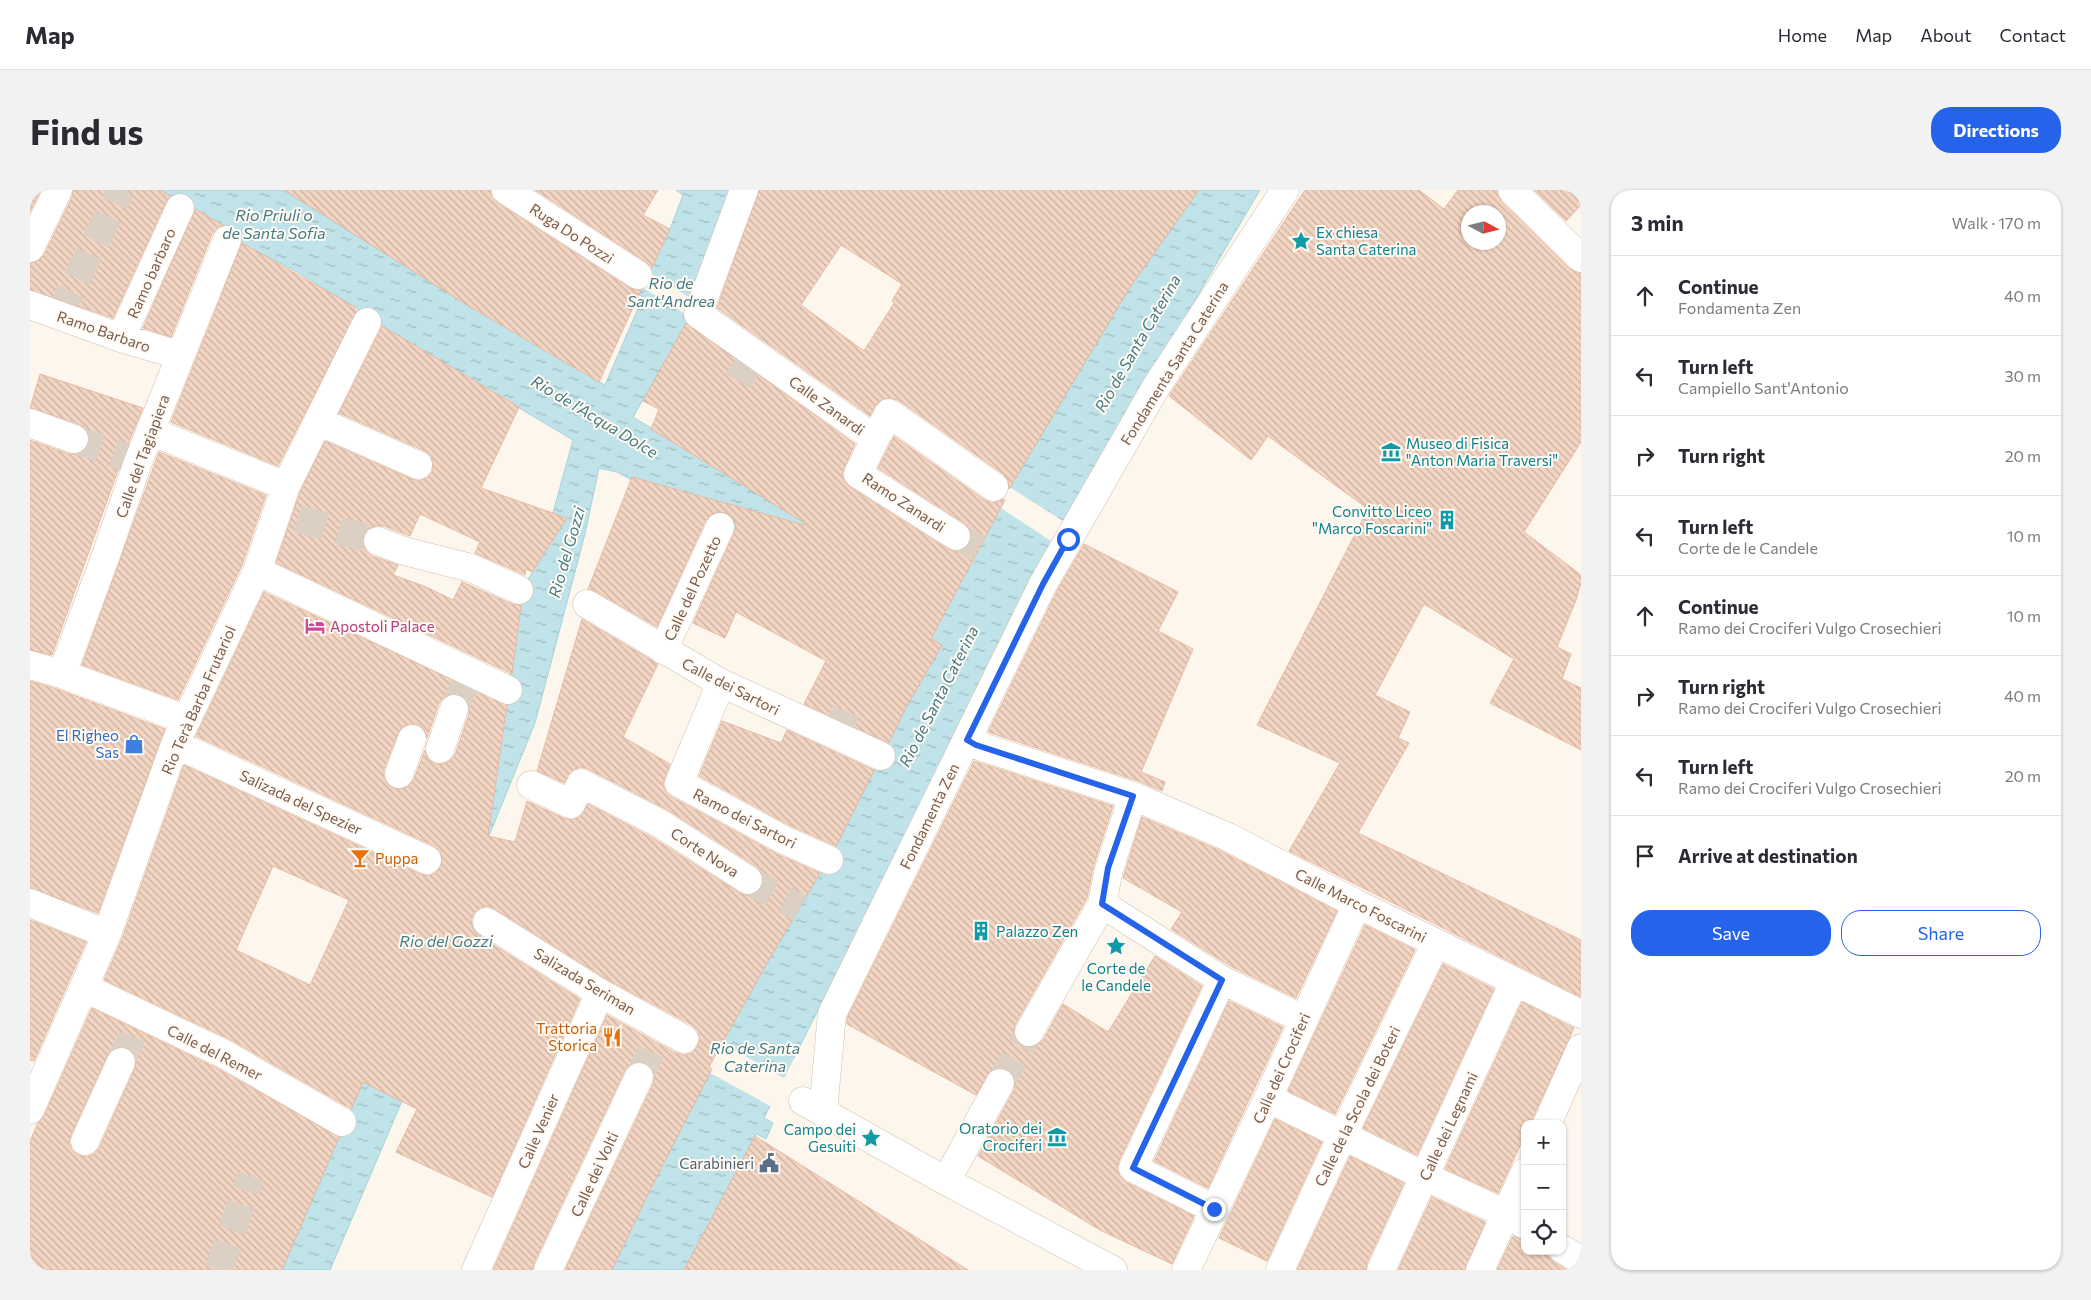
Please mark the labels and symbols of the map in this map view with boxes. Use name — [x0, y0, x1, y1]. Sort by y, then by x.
street label: Ruga Do Pozzi — [526, 199, 618, 267]
water label: Rio Priuli o de Santa Sofia — [222, 205, 326, 242]
north arrow — [1461, 205, 1506, 250]
place label: Ex chiesa Santa Caterina — [1316, 223, 1416, 258]
street label: Ramo barbaro — [123, 225, 179, 321]
place icon: Ex chiesa Santa Caterina — [1290, 230, 1312, 252]
water label: Rio de Santa Caterina — [1090, 271, 1184, 415]
water label: Rio de Sant'Andrea — [627, 273, 715, 310]
street label: Fondamenta Santa Caterina — [1116, 278, 1232, 448]
street label: Ramo Barbaro — [55, 307, 153, 355]
water label: Rio de l'Acqua Dolce — [528, 371, 662, 462]
street label: Calle Zanardi — [786, 372, 868, 438]
street label: Calle del Tagiapiera — [111, 392, 173, 520]
place label: Museo di Fisica "Anton Maria Traversi" — [1406, 434, 1558, 469]
museum icon: Museo di Fisica "Anton Maria Traversi" — [1380, 441, 1402, 463]
street label: Ramo Zanardi — [859, 468, 949, 536]
place label: Convitto Liceo "Marco Foscarini" — [1312, 502, 1432, 537]
water label: Rio del Gozzi — [544, 504, 588, 600]
building icon: Convitto Liceo "Marco Foscarini" — [1436, 509, 1458, 531]
route start — [1057, 528, 1080, 551]
street label: Calle del Pozetto — [660, 532, 724, 644]
hotel icon: Apostoli Palace — [304, 615, 326, 637]
place label: Apostoli Palace — [330, 617, 435, 635]
water label: Rio de Santa Caterina — [894, 622, 982, 770]
street label: Rio Terà Barba Frutariol — [157, 623, 239, 777]
street label: Calle dei Sartori — [679, 654, 783, 718]
place label: El Righeo Sas — [56, 726, 119, 761]
shop icon: El Righeo Sas — [123, 733, 145, 755]
street label: Fondamenta Zen — [896, 760, 962, 872]
street label: Salizada del Spezier — [237, 766, 365, 838]
street label: Ramo dei Sartori — [690, 784, 800, 852]
street label: Corte Nova — [668, 823, 742, 881]
bar icon: Puppa — [349, 847, 371, 869]
place label: Puppa — [375, 849, 418, 867]
street label: Calle Marco Foscarini — [1292, 864, 1430, 946]
building icon: Palazzo Zen — [970, 920, 992, 942]
place label: Palazzo Zen — [996, 922, 1078, 940]
water label: Rio del Gozzi — [399, 931, 494, 950]
place icon: Corte de le Candele — [1105, 935, 1127, 957]
street label: Salizada Seriman — [531, 944, 639, 1018]
place label: Corte de le Candele — [1081, 959, 1151, 994]
street label: Calle dei Crociferi — [1248, 1010, 1314, 1126]
place label: Trattoria Storica — [536, 1019, 597, 1054]
street label: Calle del Remer — [164, 1020, 266, 1084]
street label: Calle de la Scola dei Boteri — [1310, 1023, 1404, 1189]
restaurant icon: Trattoria Storica — [601, 1026, 623, 1048]
water label: Rio de Santa Caterina — [710, 1038, 800, 1075]
street label: Calle dei Legnami — [1415, 1069, 1481, 1183]
street label: Calle Venier — [513, 1091, 563, 1171]
place label: Oratorio dei Crociferi — [959, 1119, 1042, 1154]
place label: Campo dei Gesuiti — [784, 1120, 856, 1155]
museum icon: Oratorio dei Crociferi — [1046, 1126, 1068, 1148]
place icon: Campo dei Gesuiti — [860, 1127, 882, 1149]
street label: Calle dei Volti — [566, 1129, 622, 1219]
public building icon: Carabinieri — [758, 1152, 780, 1174]
place label: Carabinieri — [679, 1154, 754, 1172]
route end — [1203, 1198, 1226, 1221]

